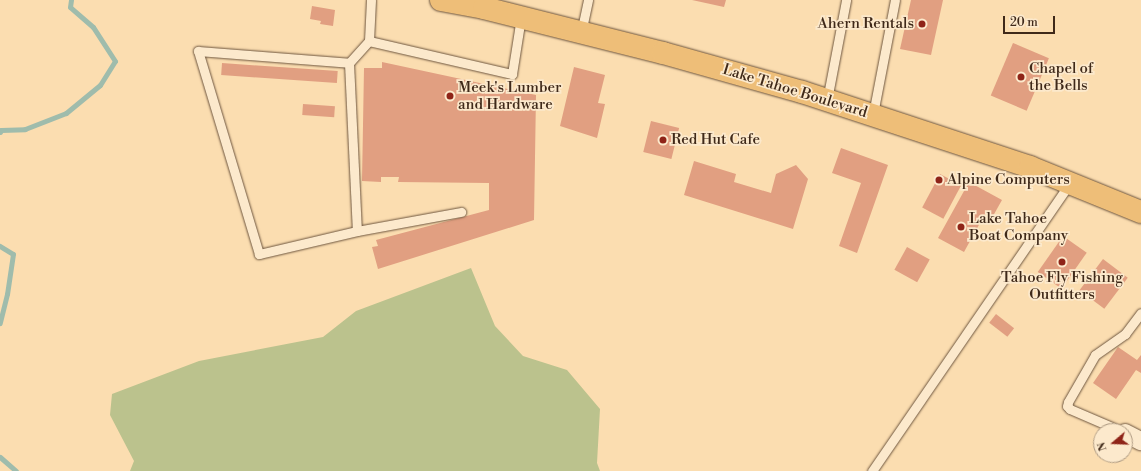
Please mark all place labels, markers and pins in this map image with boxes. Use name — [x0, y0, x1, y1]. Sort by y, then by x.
place label: Ahern Rentals — [818, 15, 914, 33]
marker: Ahern Rentals — [917, 19, 927, 29]
place label: Chapel of the Bells — [1029, 59, 1093, 94]
marker: Chapel of the Bells — [1016, 72, 1026, 82]
place label: Meek's Lumber and Hardware — [458, 78, 561, 113]
marker: Meek's Lumber and Hardware — [445, 91, 455, 101]
place label: Red Hut Cafe — [671, 131, 760, 149]
marker: Red Hut Cafe — [658, 135, 668, 145]
place label: Alpine Computers — [947, 171, 1070, 189]
marker: Alpine Computers — [934, 175, 944, 185]
place label: Lake Tahoe Boat Company — [969, 209, 1068, 244]
marker: Lake Tahoe Boat Company — [956, 222, 966, 232]
marker: Tahoe Fly Fishing Outfitters — [1057, 257, 1067, 267]
place label: Tahoe Fly Fishing Outfitters — [1001, 268, 1123, 303]

